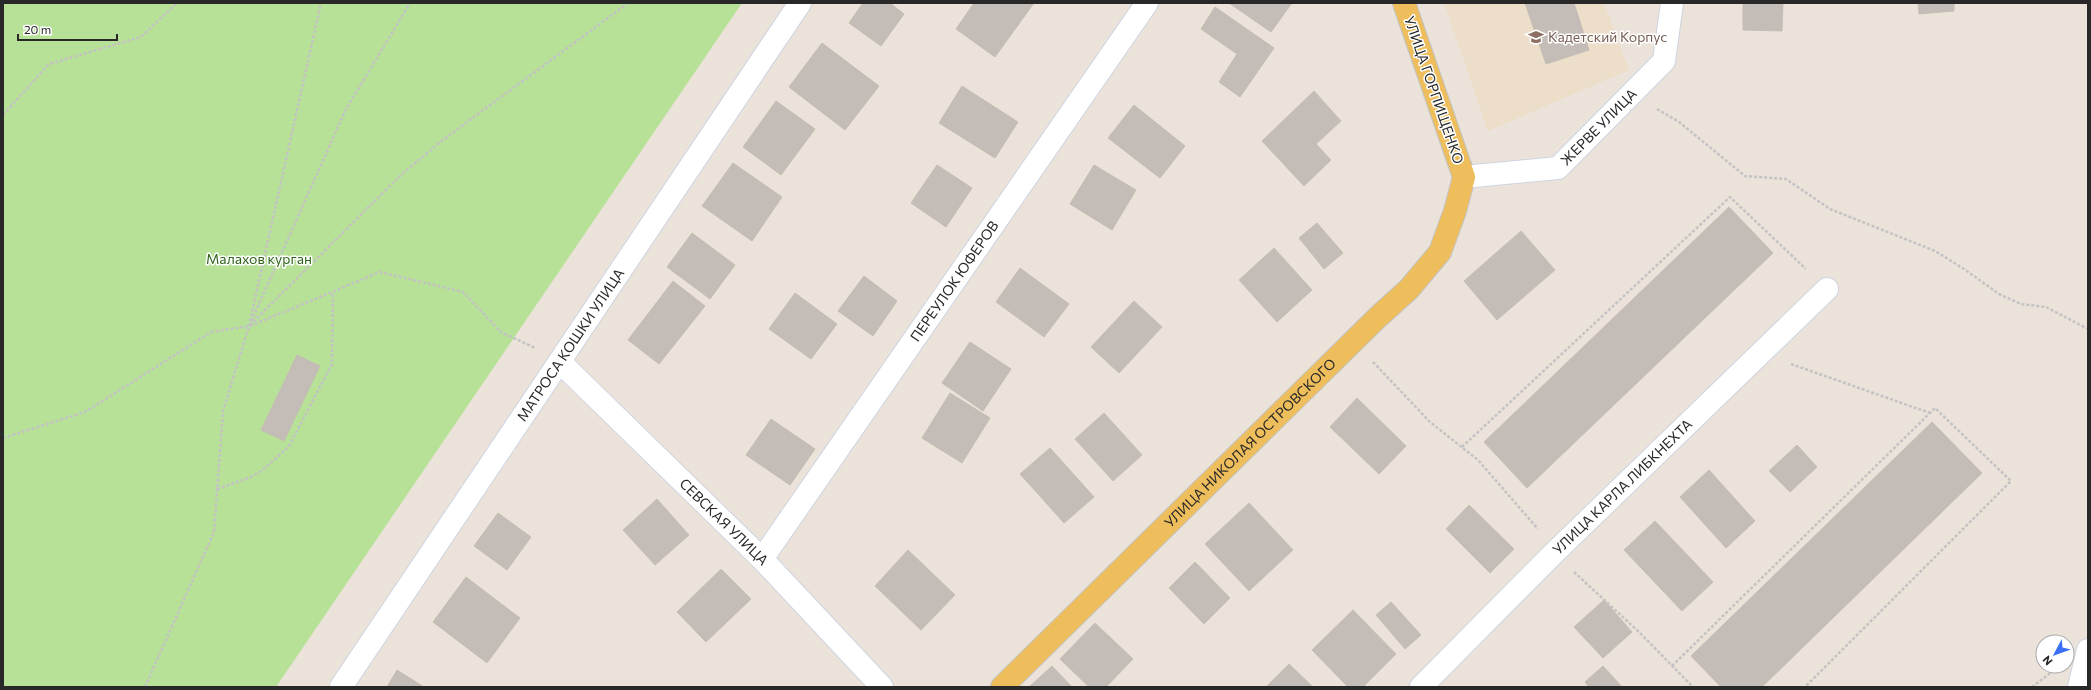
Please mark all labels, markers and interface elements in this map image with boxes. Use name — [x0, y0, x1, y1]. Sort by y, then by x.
street label: УЛИЦА ГОРПИЩЕНКО — [1401, 14, 1468, 166]
scale bar — [18, 16, 117, 42]
text: 20 m — [24, 22, 51, 36]
school or university icon: Кадетский Корпус — [1527, 28, 1545, 46]
place label: Кадетский Корпус — [1548, 28, 1667, 45]
street label: ЖЕРВЕ УЛИЦА — [1556, 85, 1640, 169]
street label: ПЕРЕУЛОК ЮФЕРОВ — [906, 217, 1002, 344]
park label: Малахов курган — [206, 250, 312, 267]
street label: МАТРОСА КОШКИ УЛИЦА — [513, 265, 628, 424]
street label: УЛИЦА НИКОЛАЯ ОСТРОВСКОГО — [1160, 354, 1339, 531]
street label: УЛИЦА КАРЛА ЛИБКНЕХТА — [1549, 415, 1696, 558]
street label: СЕВСКАЯ УЛИЦА — [676, 474, 773, 569]
north arrow — [2035, 634, 2075, 674]
text: N — [2039, 654, 2055, 668]

